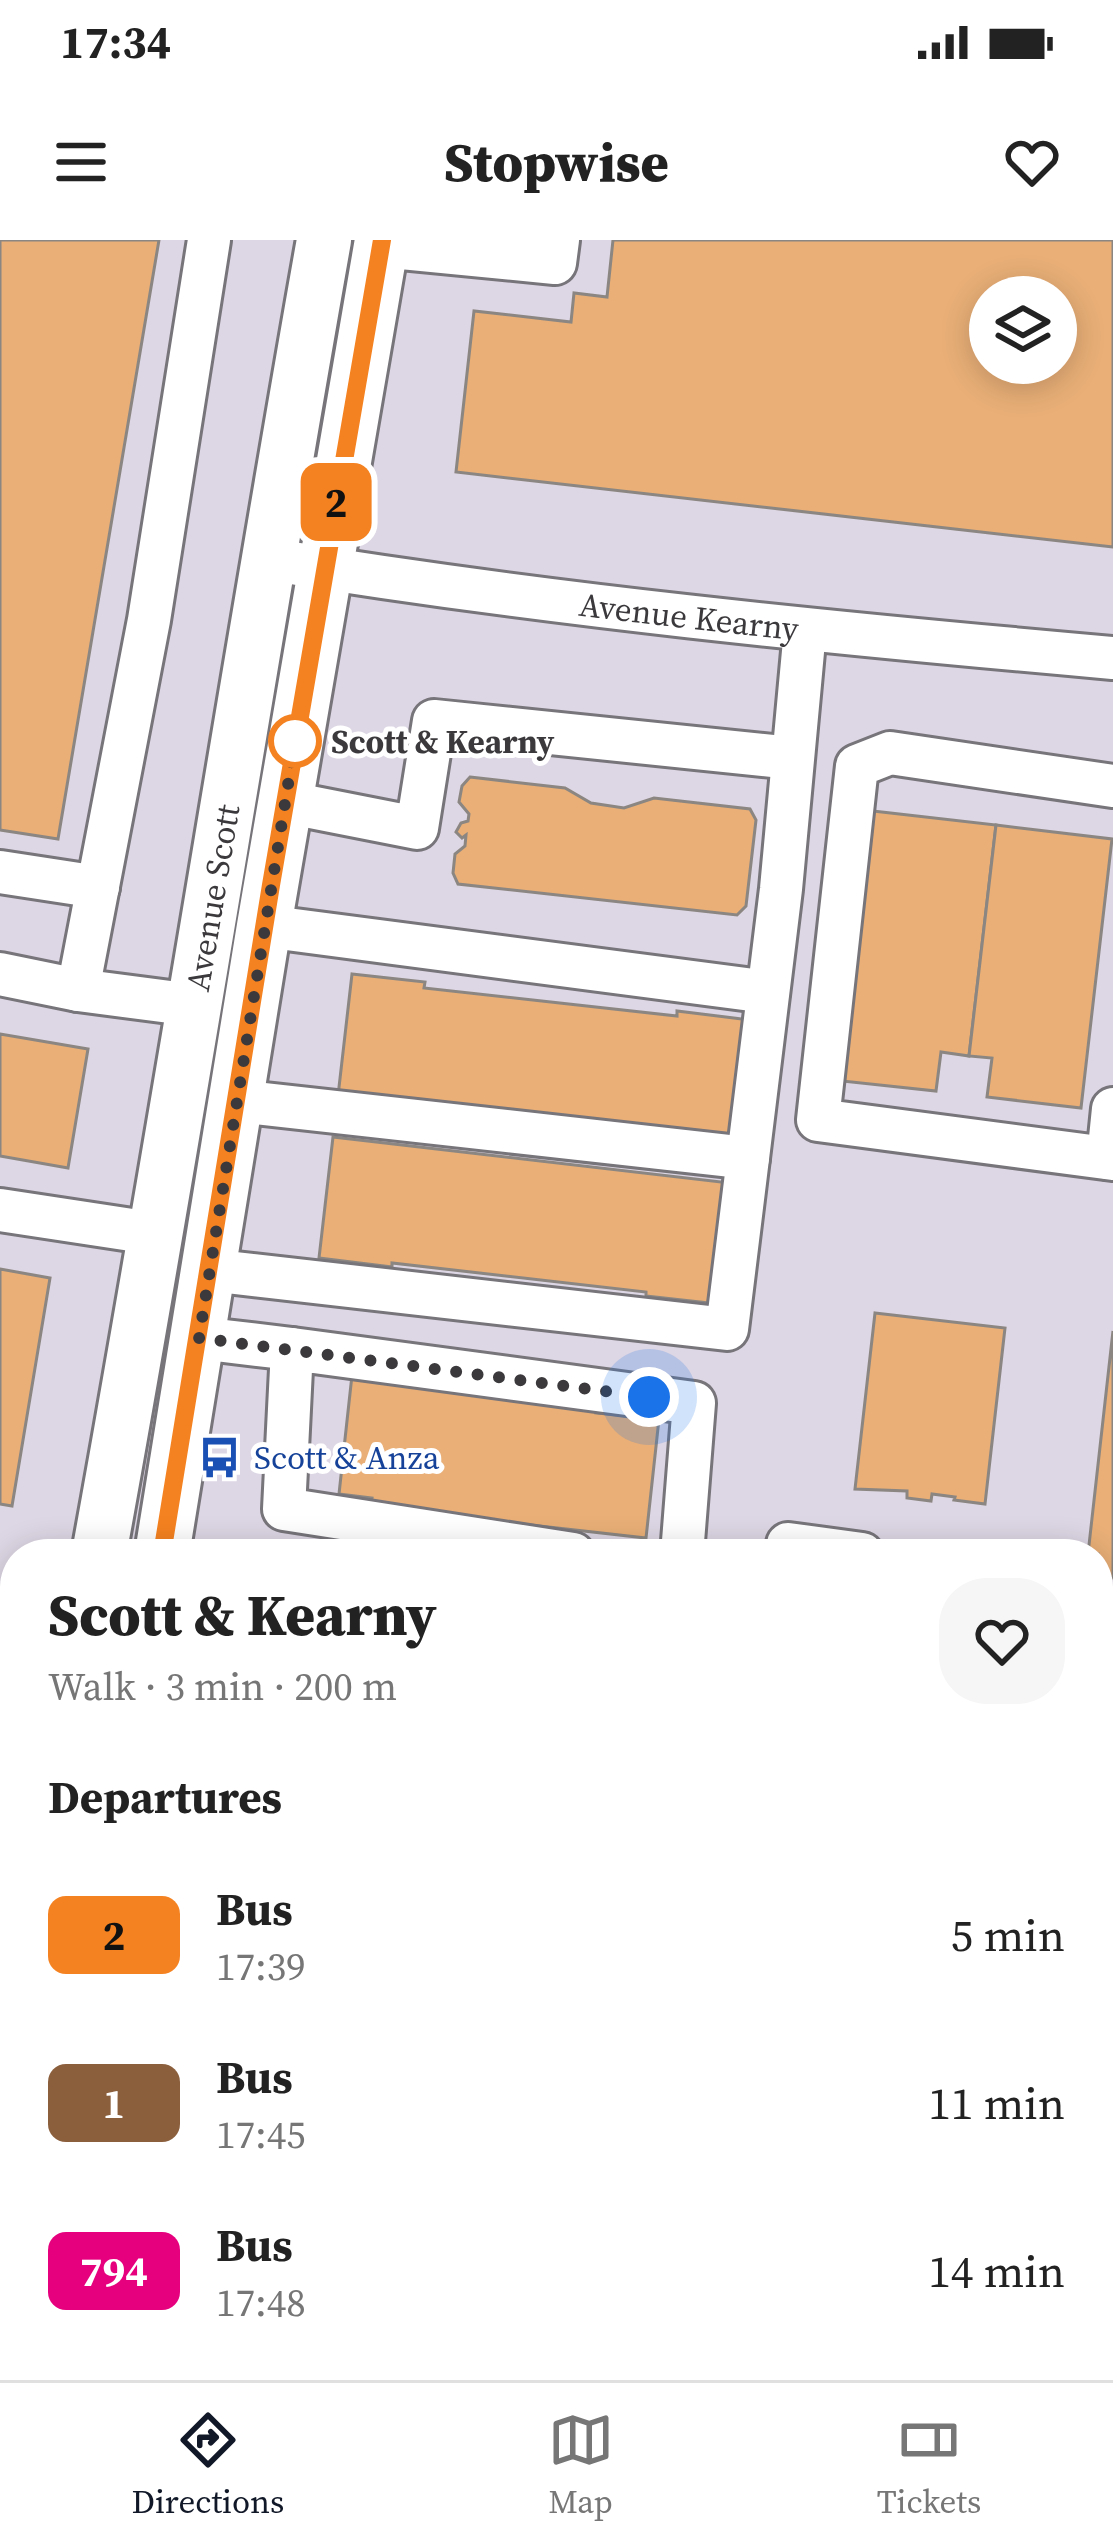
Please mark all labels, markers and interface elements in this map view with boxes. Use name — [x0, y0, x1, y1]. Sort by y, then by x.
text: 17:34 — [60, 11, 171, 73]
text: Stopwise — [444, 125, 669, 199]
icon: menu — [48, 129, 114, 195]
icon: heart — [999, 129, 1065, 195]
map controls — [969, 276, 1077, 384]
button: layers — [969, 276, 1077, 384]
line badge: 2 — [297, 463, 375, 541]
text: 2 — [325, 473, 347, 531]
street label: Avenue Kearny — [577, 582, 801, 651]
marker: Scott & Kearny — [270, 716, 320, 766]
place label: Scott & Kearny — [331, 719, 555, 764]
street label: Avenue Scott — [175, 801, 250, 995]
your location — [619, 1367, 679, 1427]
bus stop icon: Scott & Anza — [197, 1434, 243, 1480]
place label: Scott & Anza — [254, 1435, 440, 1480]
text: Scott & Kearny — [48, 1576, 437, 1654]
button: heart — [939, 1578, 1065, 1704]
text: Walk · 3 min · 200 m — [48, 1660, 397, 1713]
text: Departures — [48, 1766, 282, 1828]
text: Bus — [216, 1878, 293, 1940]
text: 5 min — [951, 1904, 1065, 1966]
text: 2 — [103, 1906, 125, 1964]
text: 17:39 — [216, 1940, 306, 1993]
text: Bus — [216, 2046, 293, 2108]
text: 11 min — [928, 2072, 1065, 2134]
text: 1 — [103, 2074, 125, 2132]
text: 17:45 — [216, 2108, 306, 2161]
text: Bus — [216, 2214, 293, 2276]
text: 14 min — [928, 2240, 1065, 2302]
text: 794 — [80, 2242, 148, 2300]
text: 17:48 — [216, 2276, 306, 2329]
tab: Directions — [132, 2407, 284, 2524]
tab: Map — [548, 2407, 614, 2524]
tab: Tickets — [877, 2407, 981, 2524]

